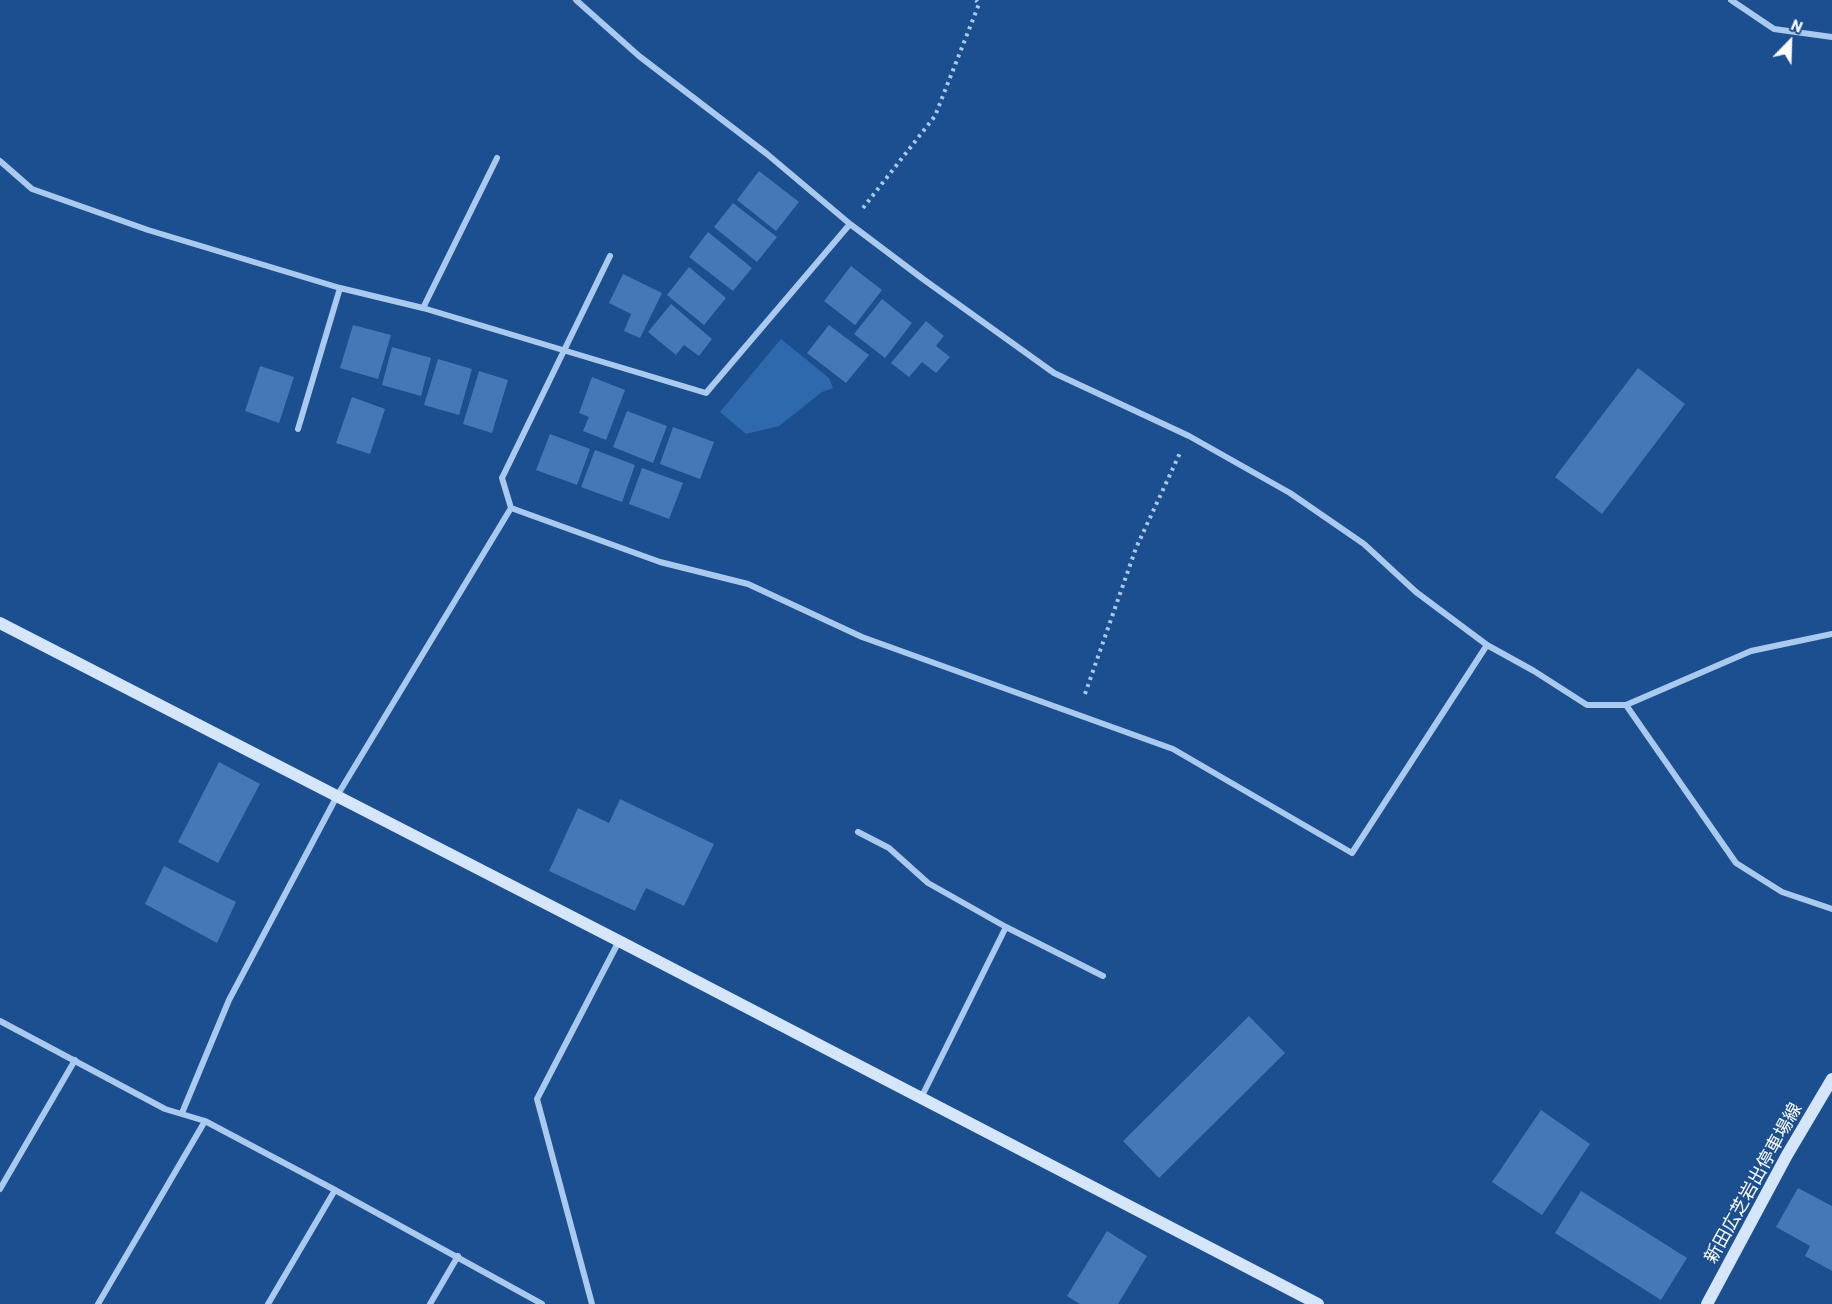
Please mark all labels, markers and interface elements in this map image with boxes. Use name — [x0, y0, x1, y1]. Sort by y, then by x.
north arrow — [1760, 12, 1820, 72]
text: N — [1789, 14, 1806, 36]
street label: 新田広芝岩出停車場線 — [1700, 1099, 1806, 1267]

